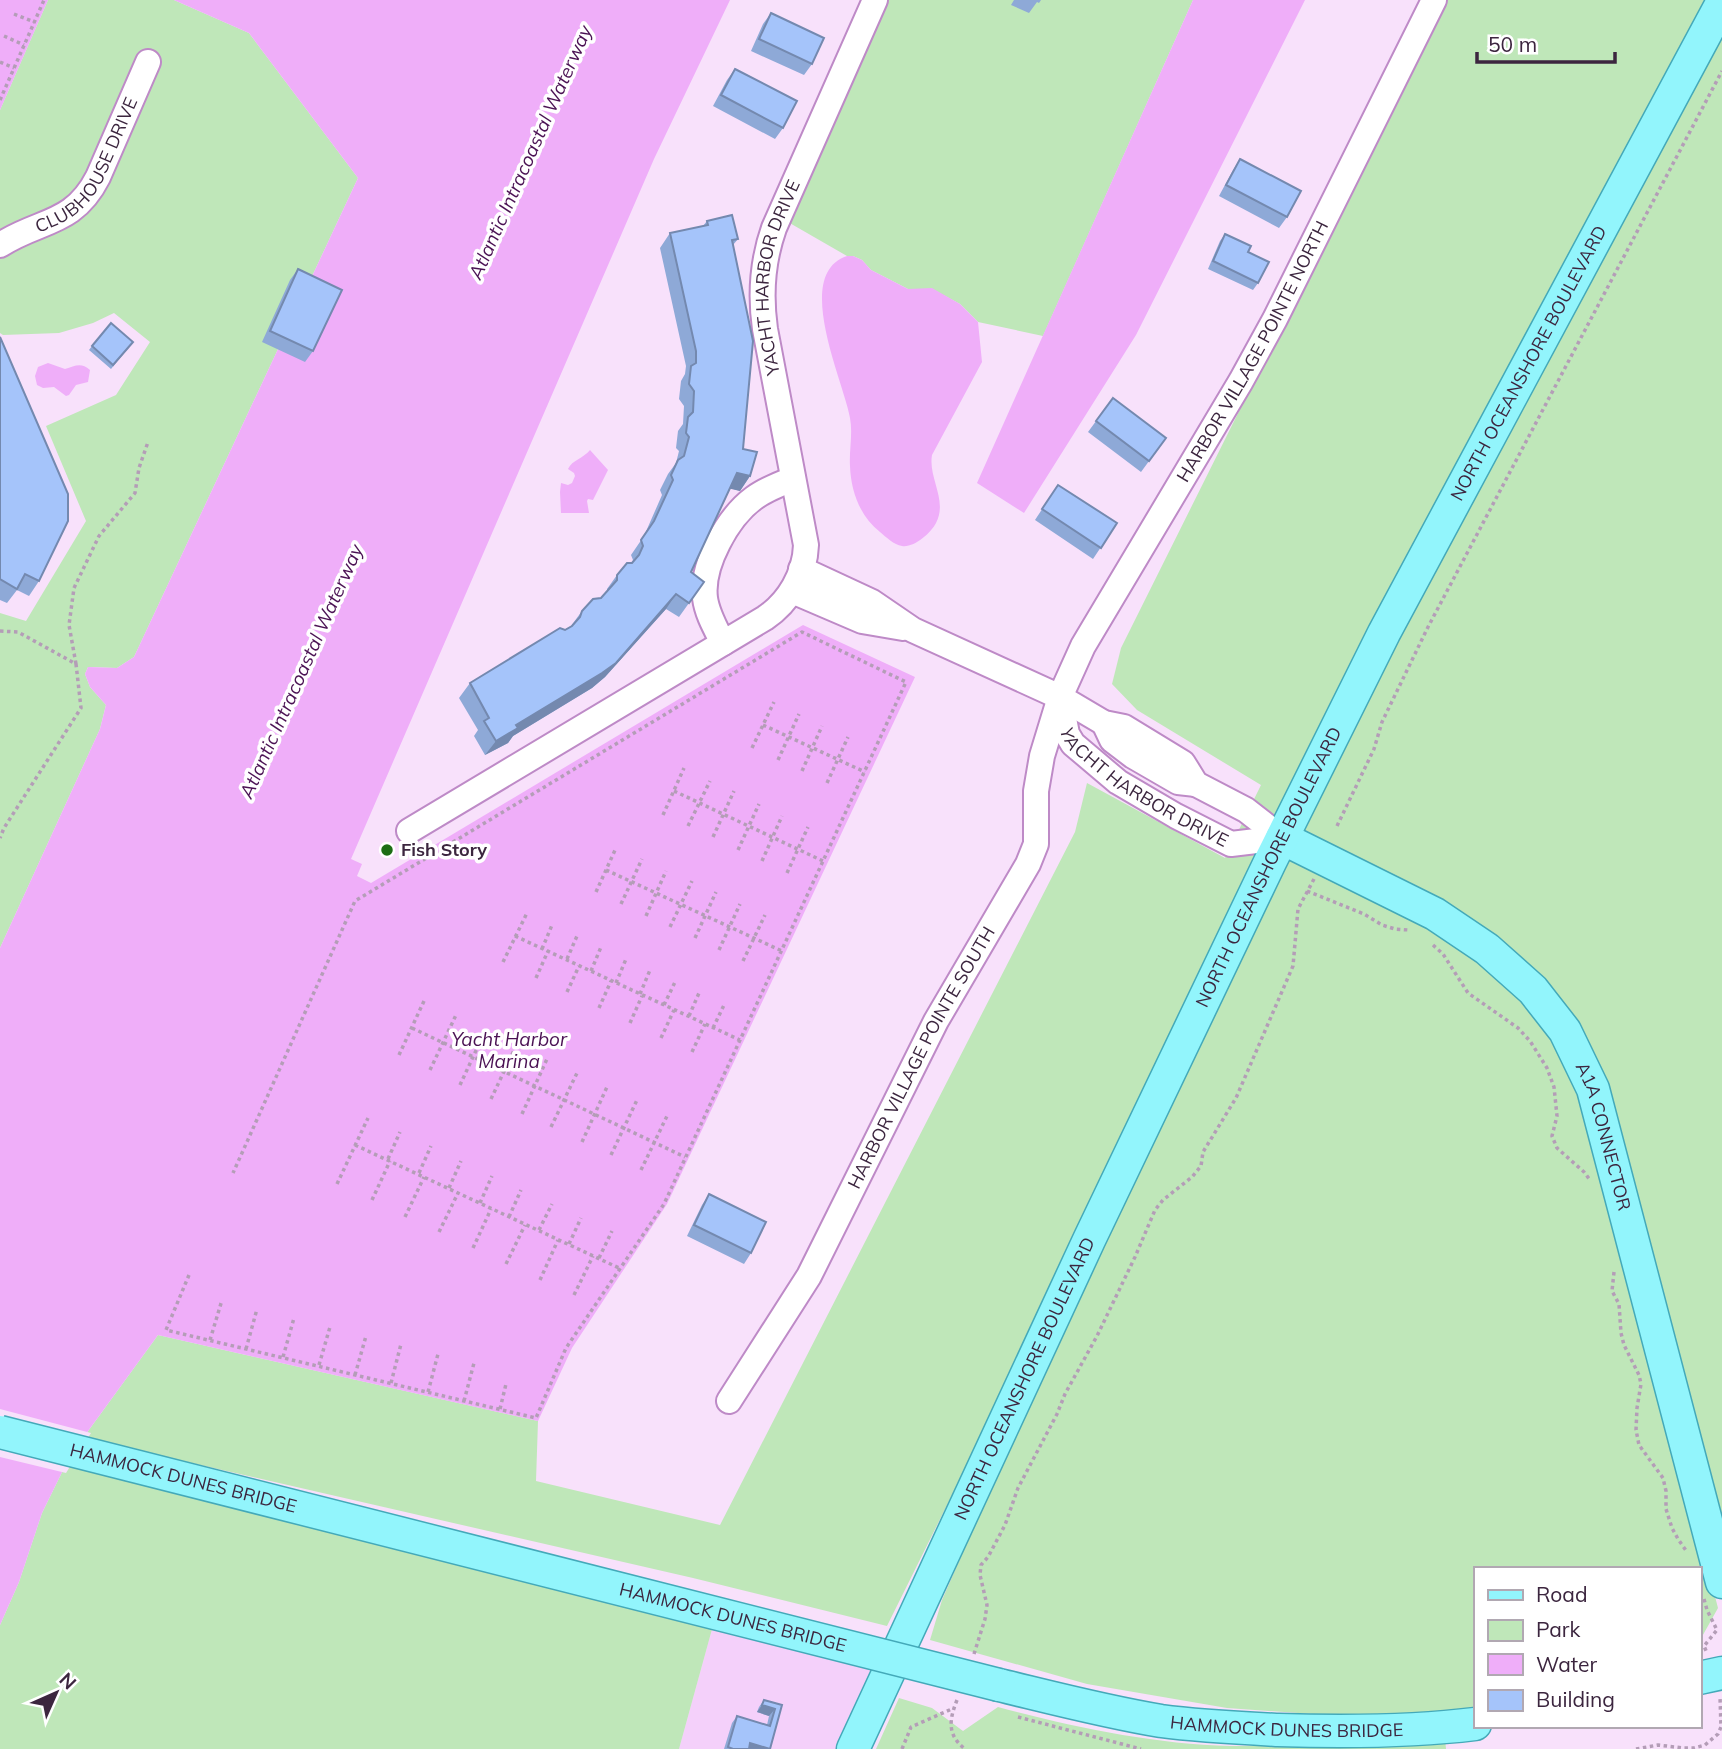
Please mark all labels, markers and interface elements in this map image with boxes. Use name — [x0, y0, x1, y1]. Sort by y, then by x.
water label: Atlantic Intracoastal Waterway — [463, 20, 597, 284]
scale bar — [1477, 21, 1615, 65]
text: 50 m — [1488, 31, 1537, 57]
street label: CLUBHOUSE DRIVE — [32, 94, 142, 238]
street label: YACHT HARBOR DRIVE — [750, 176, 805, 378]
street label: HARBOR VILLAGE POINTE NORTH — [1171, 217, 1333, 486]
street label: NORTH OCEANSHORE BOULEVARD — [1445, 221, 1611, 505]
water label: Atlantic Intracoastal Waterway — [234, 539, 368, 803]
street label: NORTH OCEANSHORE BOULEVARD — [1190, 723, 1346, 1011]
street label: YACHT HARBOR DRIVE — [1055, 725, 1232, 852]
place label: Fish Story — [401, 838, 487, 861]
marker: Fish Story — [379, 842, 395, 858]
street label: HARBOR VILLAGE POINTE SOUTH — [842, 922, 1000, 1192]
water label: Yacht Harbor Marina — [451, 1027, 568, 1073]
street label: A1A CONNECTOR — [1571, 1058, 1636, 1213]
street label: NORTH OCEANSHORE BOULEVARD — [949, 1234, 1100, 1524]
street label: HAMMOCK DUNES BRIDGE — [67, 1438, 299, 1518]
legend — [1474, 1567, 1701, 1728]
street label: HAMMOCK DUNES BRIDGE — [617, 1577, 849, 1657]
text: Road — [1536, 1581, 1587, 1607]
text: Park — [1536, 1616, 1580, 1642]
text: Water — [1536, 1651, 1597, 1677]
north arrow — [21, 1658, 91, 1728]
text: N — [54, 1667, 82, 1695]
text: Building — [1536, 1686, 1615, 1712]
street label: HAMMOCK DUNES BRIDGE — [1169, 1710, 1404, 1742]

